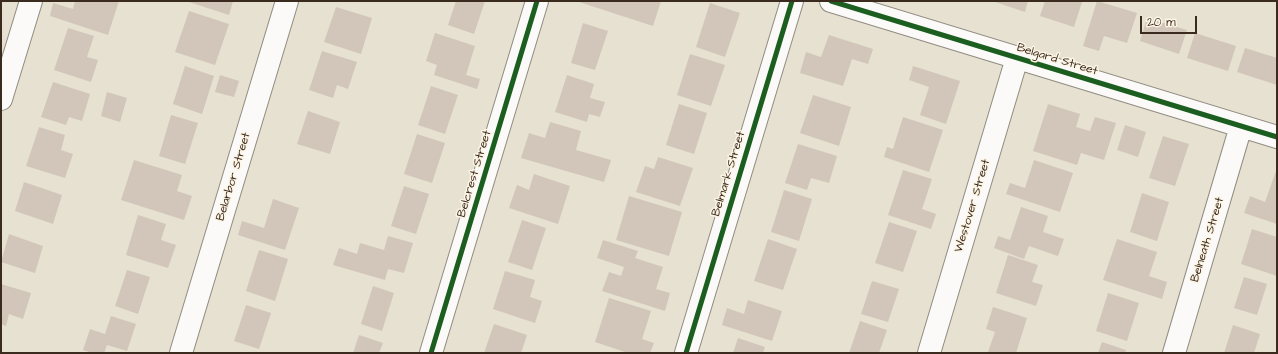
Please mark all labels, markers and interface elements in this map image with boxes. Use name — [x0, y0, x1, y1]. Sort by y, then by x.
scale bar — [1142, 8, 1199, 34]
text: 20 m — [1147, 14, 1176, 31]
street label: Belgard Street — [1015, 41, 1099, 79]
street label: Belcrest Street — [455, 129, 495, 219]
street label: Belmark Street — [709, 130, 749, 218]
street label: Belarbor Street — [214, 131, 254, 223]
street label: Westover Street — [952, 158, 994, 254]
street label: Belneath Street — [1188, 196, 1228, 284]

